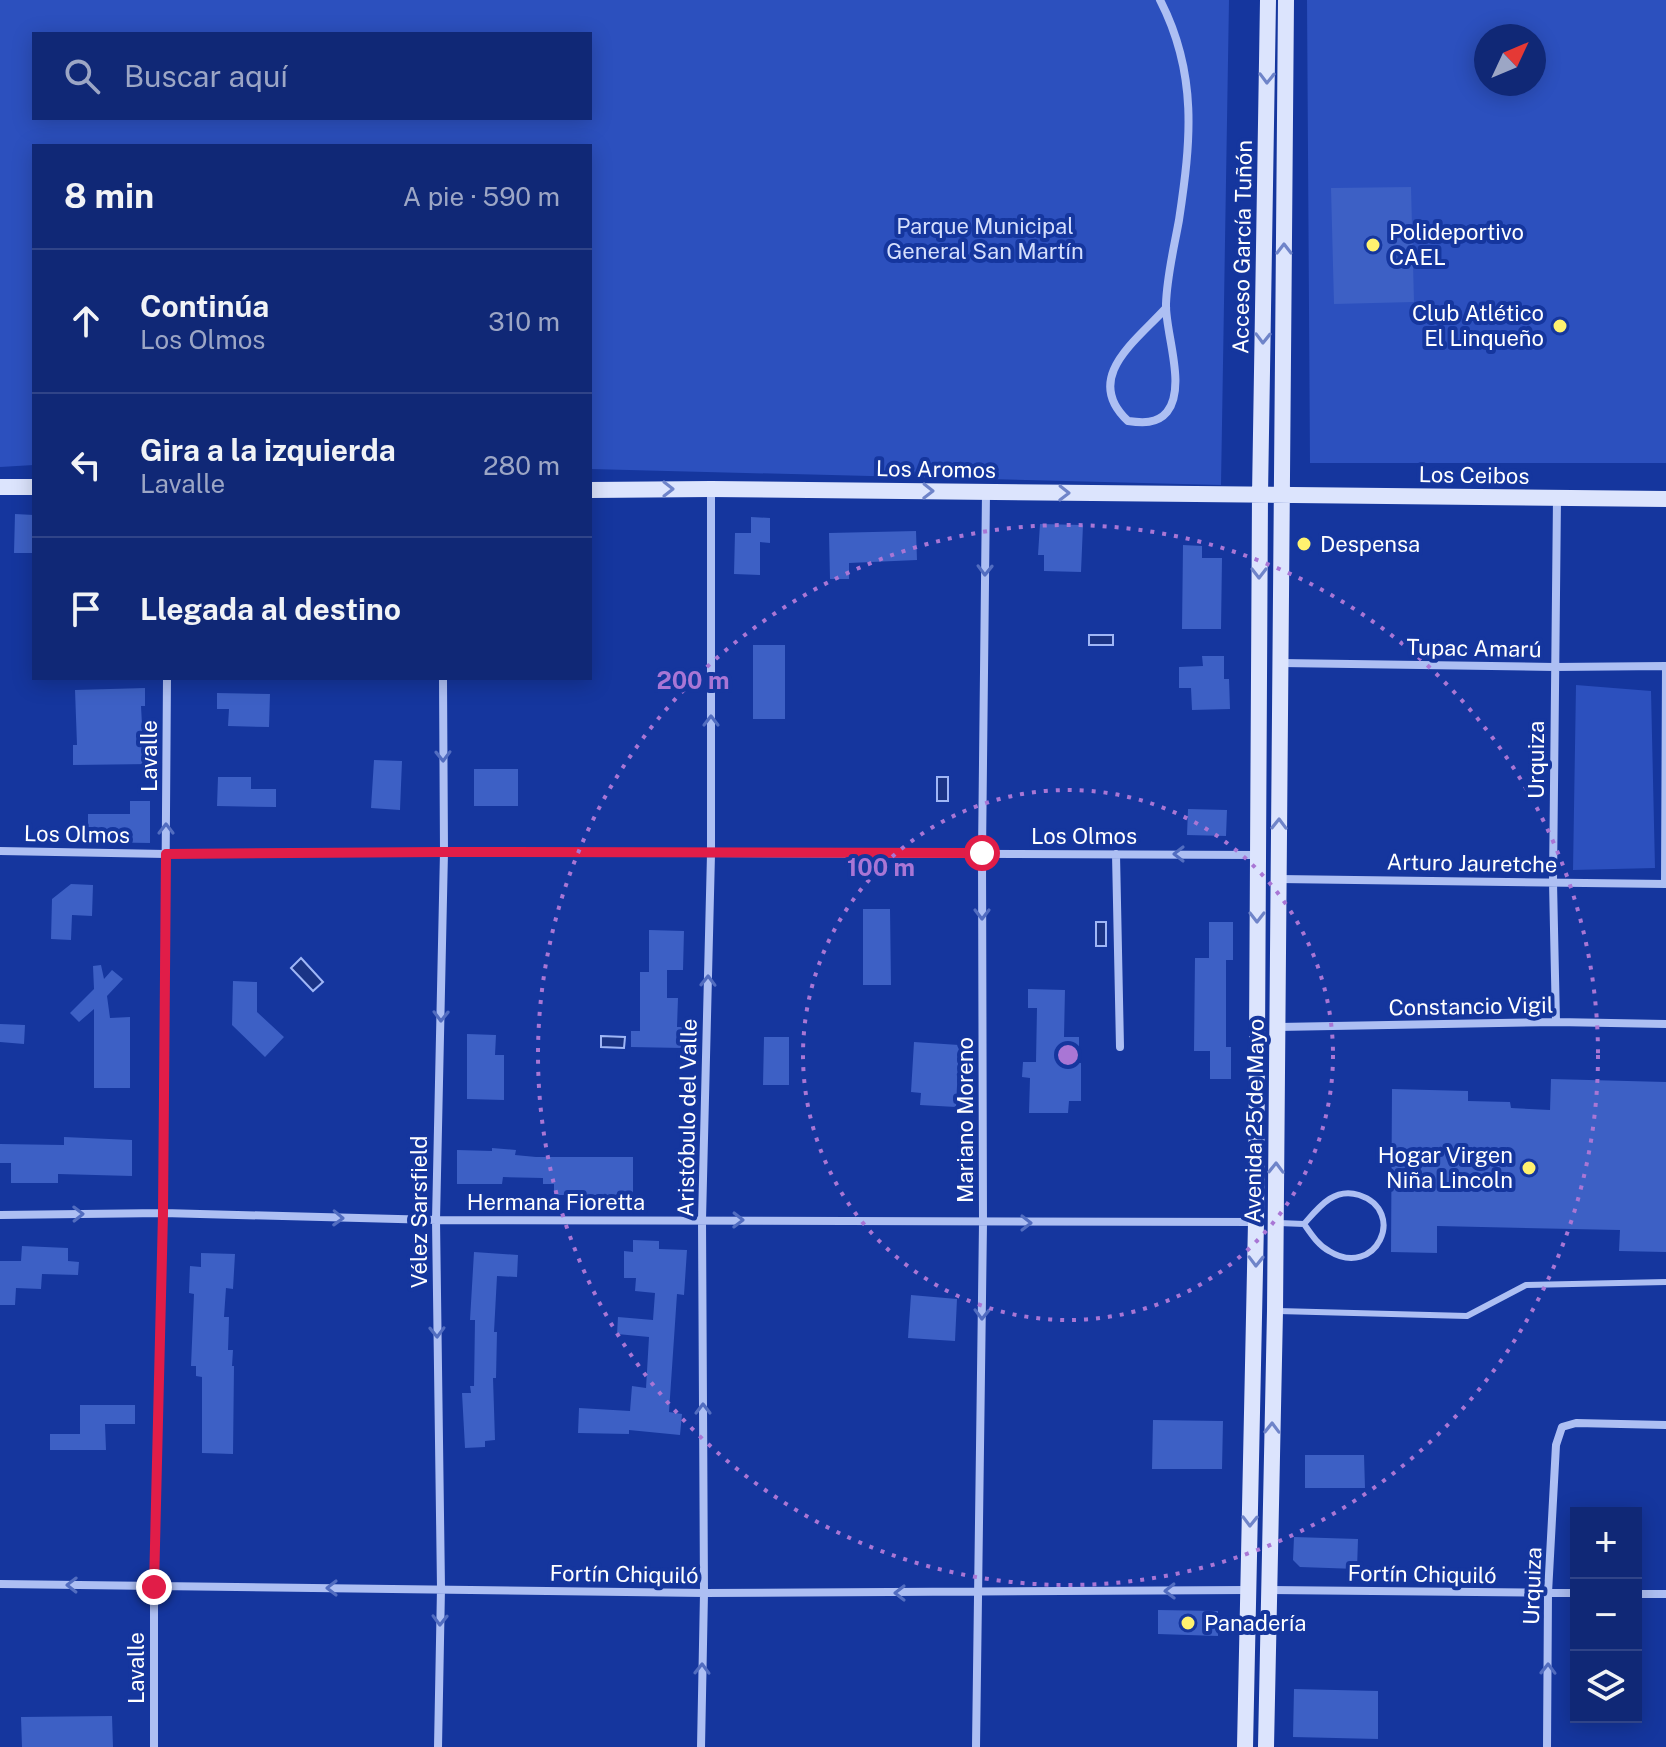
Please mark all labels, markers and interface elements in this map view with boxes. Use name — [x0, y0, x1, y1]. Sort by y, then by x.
north arrow — [1474, 24, 1546, 96]
search box — [32, 32, 592, 120]
icon: search — [60, 54, 104, 98]
text: Buscar aquí — [124, 58, 288, 94]
one-way arrow — [1258, 72, 1276, 85]
street label: Acceso García Tuñón — [1227, 140, 1257, 354]
text: 8 min — [64, 176, 154, 216]
text: A pie · 590 m — [403, 181, 560, 212]
park label: Parque Municipal General San Martín — [886, 213, 1084, 264]
place label: Polideportivo CAEL — [1389, 219, 1524, 270]
marker: Polideportivo CAEL — [1364, 236, 1382, 254]
one-way arrow — [1275, 242, 1293, 255]
text: Continúa — [140, 288, 269, 324]
icon: ahead — [64, 299, 108, 343]
place label: Club Atlético El Linqueño — [1412, 300, 1544, 351]
text: 310 m — [488, 306, 560, 337]
marker: Club Atlético El Linqueño — [1551, 317, 1569, 335]
text: Los Olmos — [140, 324, 265, 355]
one-way arrow — [1254, 332, 1271, 345]
text: Gira a la izquierda — [140, 432, 396, 468]
icon: left — [64, 443, 108, 487]
text: 280 m — [483, 450, 560, 481]
street label: Los Aromos — [876, 455, 996, 483]
street label: Los Ceibos — [1418, 461, 1530, 489]
text: Lavalle — [140, 468, 225, 499]
one-way arrow — [662, 481, 675, 498]
one-way arrow — [922, 483, 935, 500]
one-way arrow — [1058, 484, 1071, 502]
place label: Despensa — [1320, 531, 1420, 557]
marker: Despensa — [1295, 535, 1313, 553]
one-way arrow — [976, 564, 994, 577]
one-way arrow — [1250, 567, 1268, 580]
icon: arrive — [64, 587, 108, 631]
text: Llegada al destino — [140, 591, 401, 627]
street label: Tupac Amarú — [1406, 634, 1542, 662]
text: 200 m — [656, 666, 730, 694]
one-way arrow — [702, 714, 720, 727]
street label: Lavalle — [136, 720, 162, 792]
street label: Urquiza — [1523, 721, 1549, 799]
one-way arrow — [435, 750, 452, 763]
one-way arrow — [1270, 817, 1288, 830]
street label: Los Olmos — [24, 820, 130, 848]
one-way arrow — [157, 822, 175, 835]
street label: Los Olmos — [1031, 823, 1137, 849]
route start — [964, 835, 1000, 871]
one-way arrow — [1172, 845, 1185, 863]
street label: Arturo Jauretche — [1387, 849, 1557, 877]
text: 100 m — [847, 853, 915, 881]
one-way arrow — [973, 908, 991, 921]
one-way arrow — [1248, 911, 1266, 924]
one-way arrow — [699, 974, 717, 987]
street label: Constancio Vigil — [1388, 992, 1554, 1020]
one-way arrow — [432, 1010, 449, 1023]
street label: Aristóbulo del Valle — [672, 1018, 702, 1218]
street label: Avenida 25 de Mayo — [1239, 1018, 1269, 1224]
street label: Mariano Moreno — [952, 1037, 978, 1203]
centre of rings — [1054, 1041, 1082, 1069]
street label: Vélez Sarsfield — [406, 1136, 432, 1288]
place label: Hogar Virgen Niña Lincoln — [1378, 1142, 1513, 1193]
marker: Hogar Virgen Niña Lincoln — [1520, 1159, 1538, 1177]
one-way arrow — [1267, 1161, 1285, 1174]
street label: Hermana Fioretta — [467, 1189, 645, 1215]
one-way arrow — [72, 1205, 85, 1223]
one-way arrow — [332, 1209, 345, 1226]
one-way arrow — [732, 1211, 745, 1229]
one-way arrow — [1020, 1214, 1033, 1232]
one-way arrow — [1247, 1255, 1264, 1268]
one-way arrow — [973, 1308, 991, 1321]
one-way arrow — [428, 1326, 446, 1339]
one-way arrow — [694, 1402, 712, 1415]
one-way arrow — [1263, 1421, 1280, 1434]
map controls — [1570, 1507, 1642, 1723]
button: + — [1570, 1507, 1642, 1579]
one-way arrow — [1241, 1515, 1259, 1528]
street label: Urquiza — [1518, 1546, 1546, 1626]
street label: Fortín Chiquiló — [549, 1560, 699, 1588]
street label: Fortín Chiquiló — [1347, 1560, 1497, 1588]
route end — [136, 1569, 172, 1605]
one-way arrow — [65, 1576, 78, 1594]
one-way arrow — [325, 1579, 338, 1597]
button: − — [1570, 1579, 1642, 1651]
one-way arrow — [1163, 1582, 1176, 1599]
one-way arrow — [893, 1584, 906, 1602]
place label: Panadería — [1204, 1610, 1306, 1636]
one-way arrow — [431, 1614, 449, 1627]
marker: Panadería — [1179, 1614, 1197, 1632]
street label: Lavalle — [123, 1632, 149, 1704]
button: layers — [1570, 1651, 1642, 1723]
one-way arrow — [694, 1662, 711, 1675]
one-way arrow — [1539, 1662, 1557, 1675]

